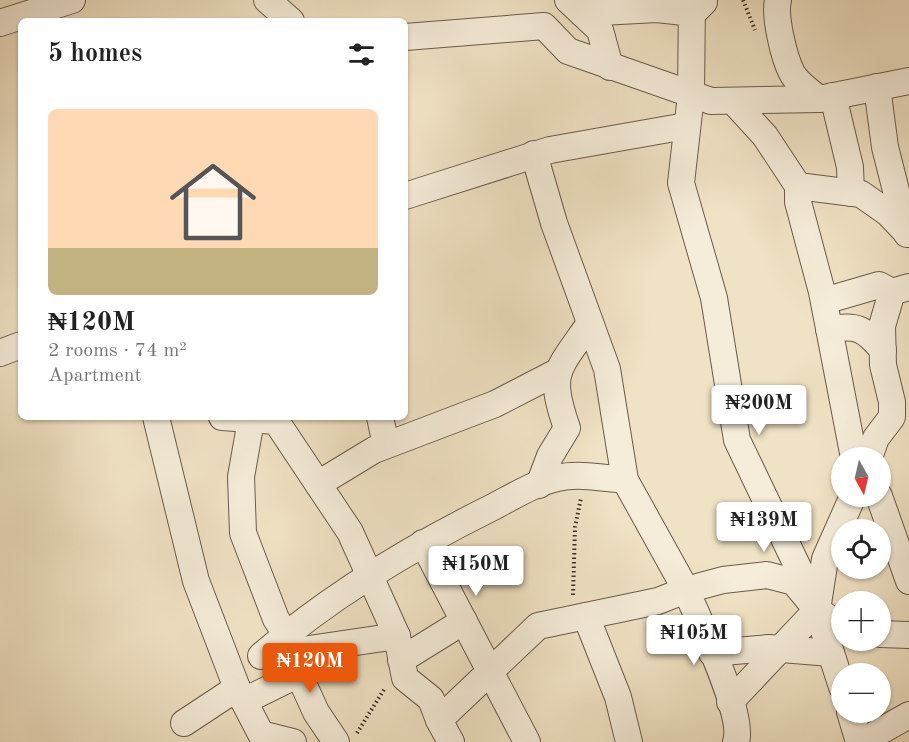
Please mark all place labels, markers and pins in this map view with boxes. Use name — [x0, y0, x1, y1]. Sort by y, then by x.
pin: ₦200M — [717, 385, 801, 436]
pin: ₦139M — [722, 502, 806, 553]
pin: ₦150M — [434, 546, 518, 597]
pin: ₦105M — [652, 615, 736, 666]
pin: ₦120M — [268, 643, 352, 694]

